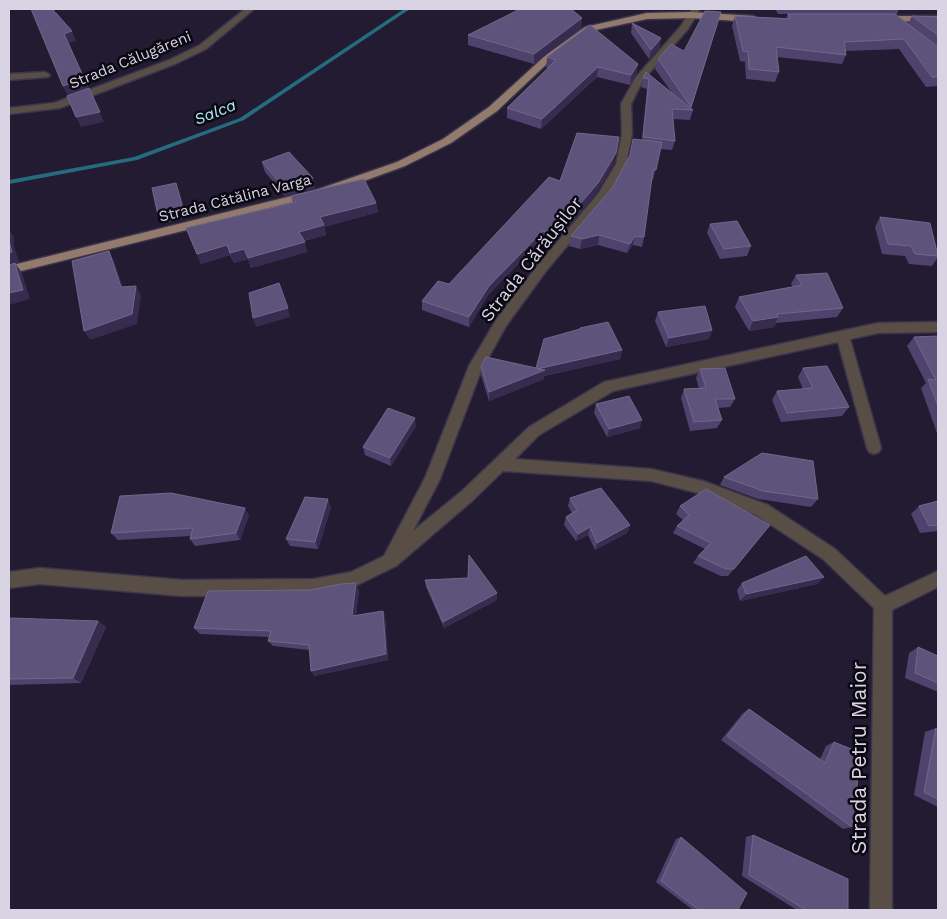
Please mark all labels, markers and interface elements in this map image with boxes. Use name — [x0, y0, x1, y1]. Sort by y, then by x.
street label: Strada Călugăreni — [66, 27, 194, 93]
water label: Salca — [191, 95, 239, 129]
street label: Strada Cătălina Varga — [157, 170, 314, 226]
street label: Strada Cărăușilor — [476, 192, 586, 326]
street label: Strada Petru Maior — [846, 661, 871, 854]

